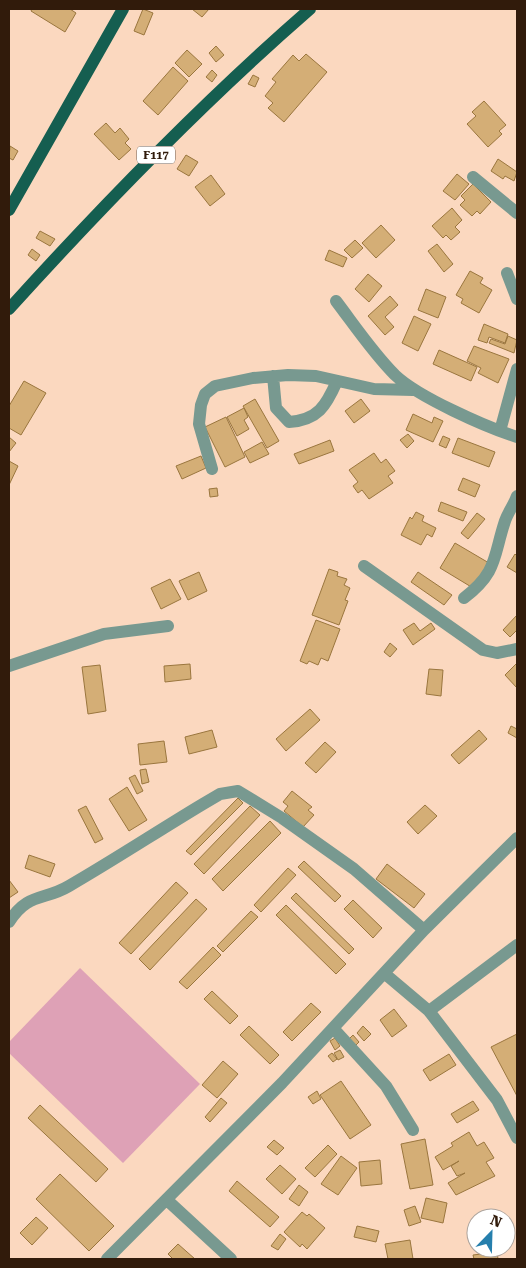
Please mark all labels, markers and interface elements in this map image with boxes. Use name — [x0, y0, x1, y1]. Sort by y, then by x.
road number: F117 — [137, 146, 175, 164]
north arrow — [466, 1208, 516, 1258]
text: N — [488, 1212, 504, 1231]

